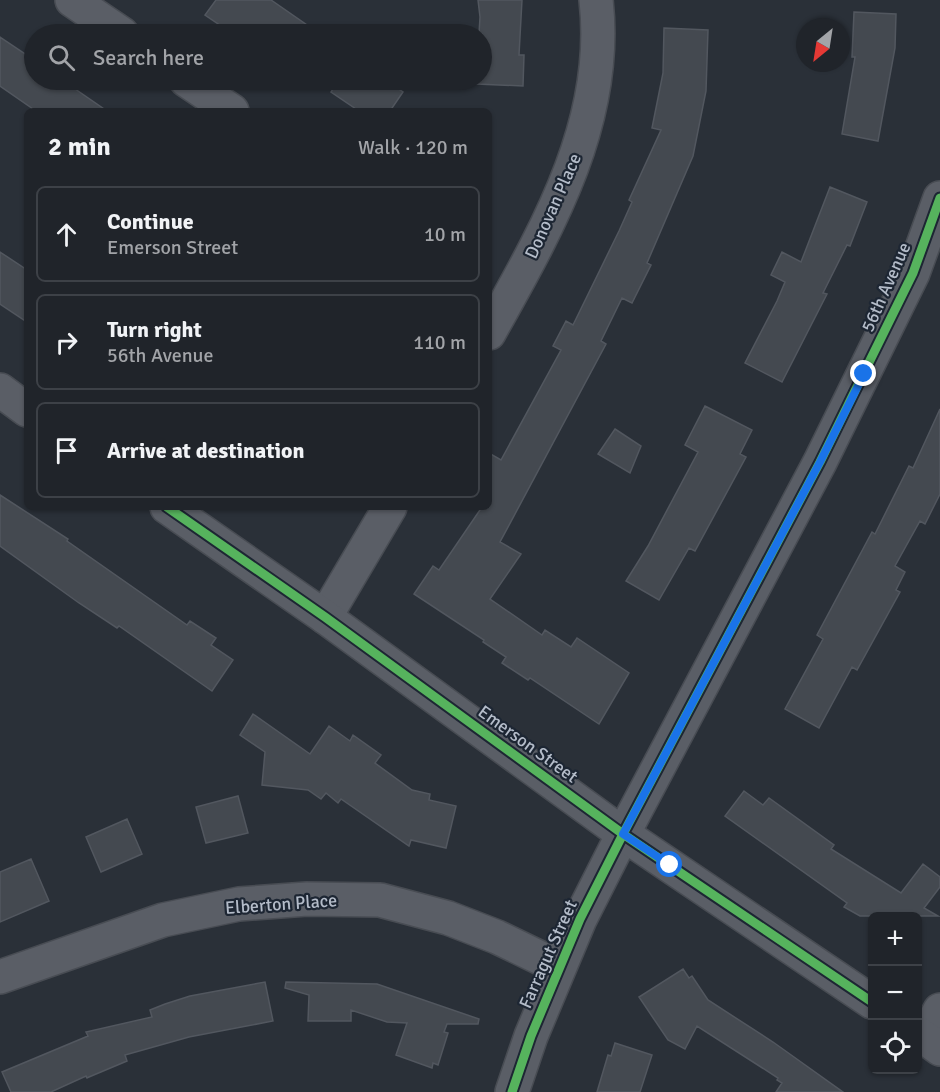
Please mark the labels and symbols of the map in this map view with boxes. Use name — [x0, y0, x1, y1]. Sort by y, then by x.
north arrow — [796, 18, 850, 72]
street label: Donovan Place — [520, 150, 586, 262]
street label: 56th Avenue — [856, 239, 916, 335]
route end — [850, 360, 876, 386]
street label: Emerson Street — [474, 700, 582, 788]
route start — [656, 851, 682, 877]
street label: Elberton Place — [224, 889, 338, 919]
street label: Farragut Street — [514, 896, 582, 1012]

